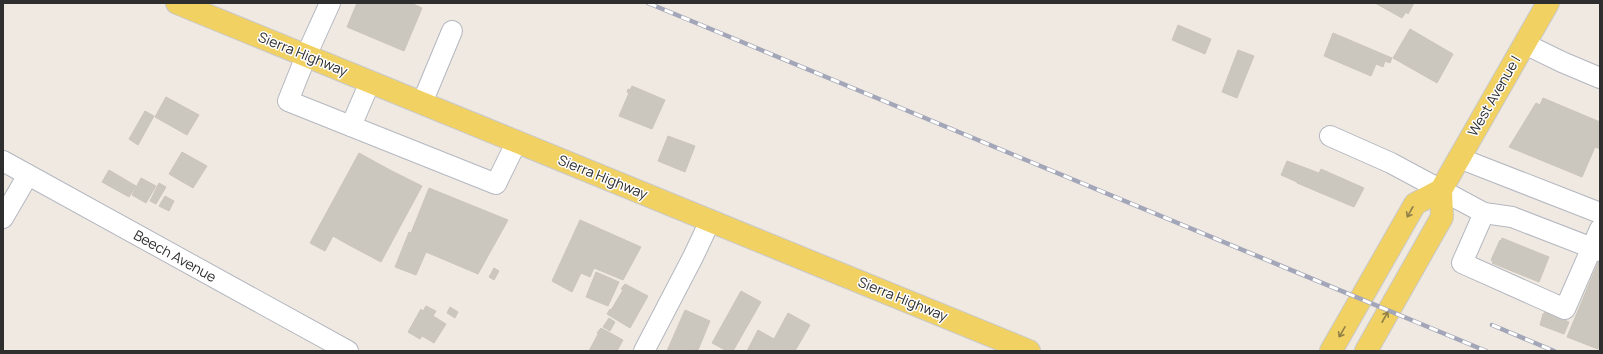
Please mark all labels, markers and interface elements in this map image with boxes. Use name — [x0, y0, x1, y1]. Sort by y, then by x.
street label: Sierra Highway — [256, 27, 351, 80]
street label: West Avenue I — [1463, 52, 1524, 140]
street label: Sierra Highway — [556, 150, 651, 203]
one-way arrow — [1406, 206, 1414, 218]
street label: Beech Avenue — [131, 225, 220, 286]
street label: Sierra Highway — [856, 272, 951, 325]
one-way arrow — [1382, 311, 1390, 323]
one-way arrow — [1338, 326, 1346, 338]

